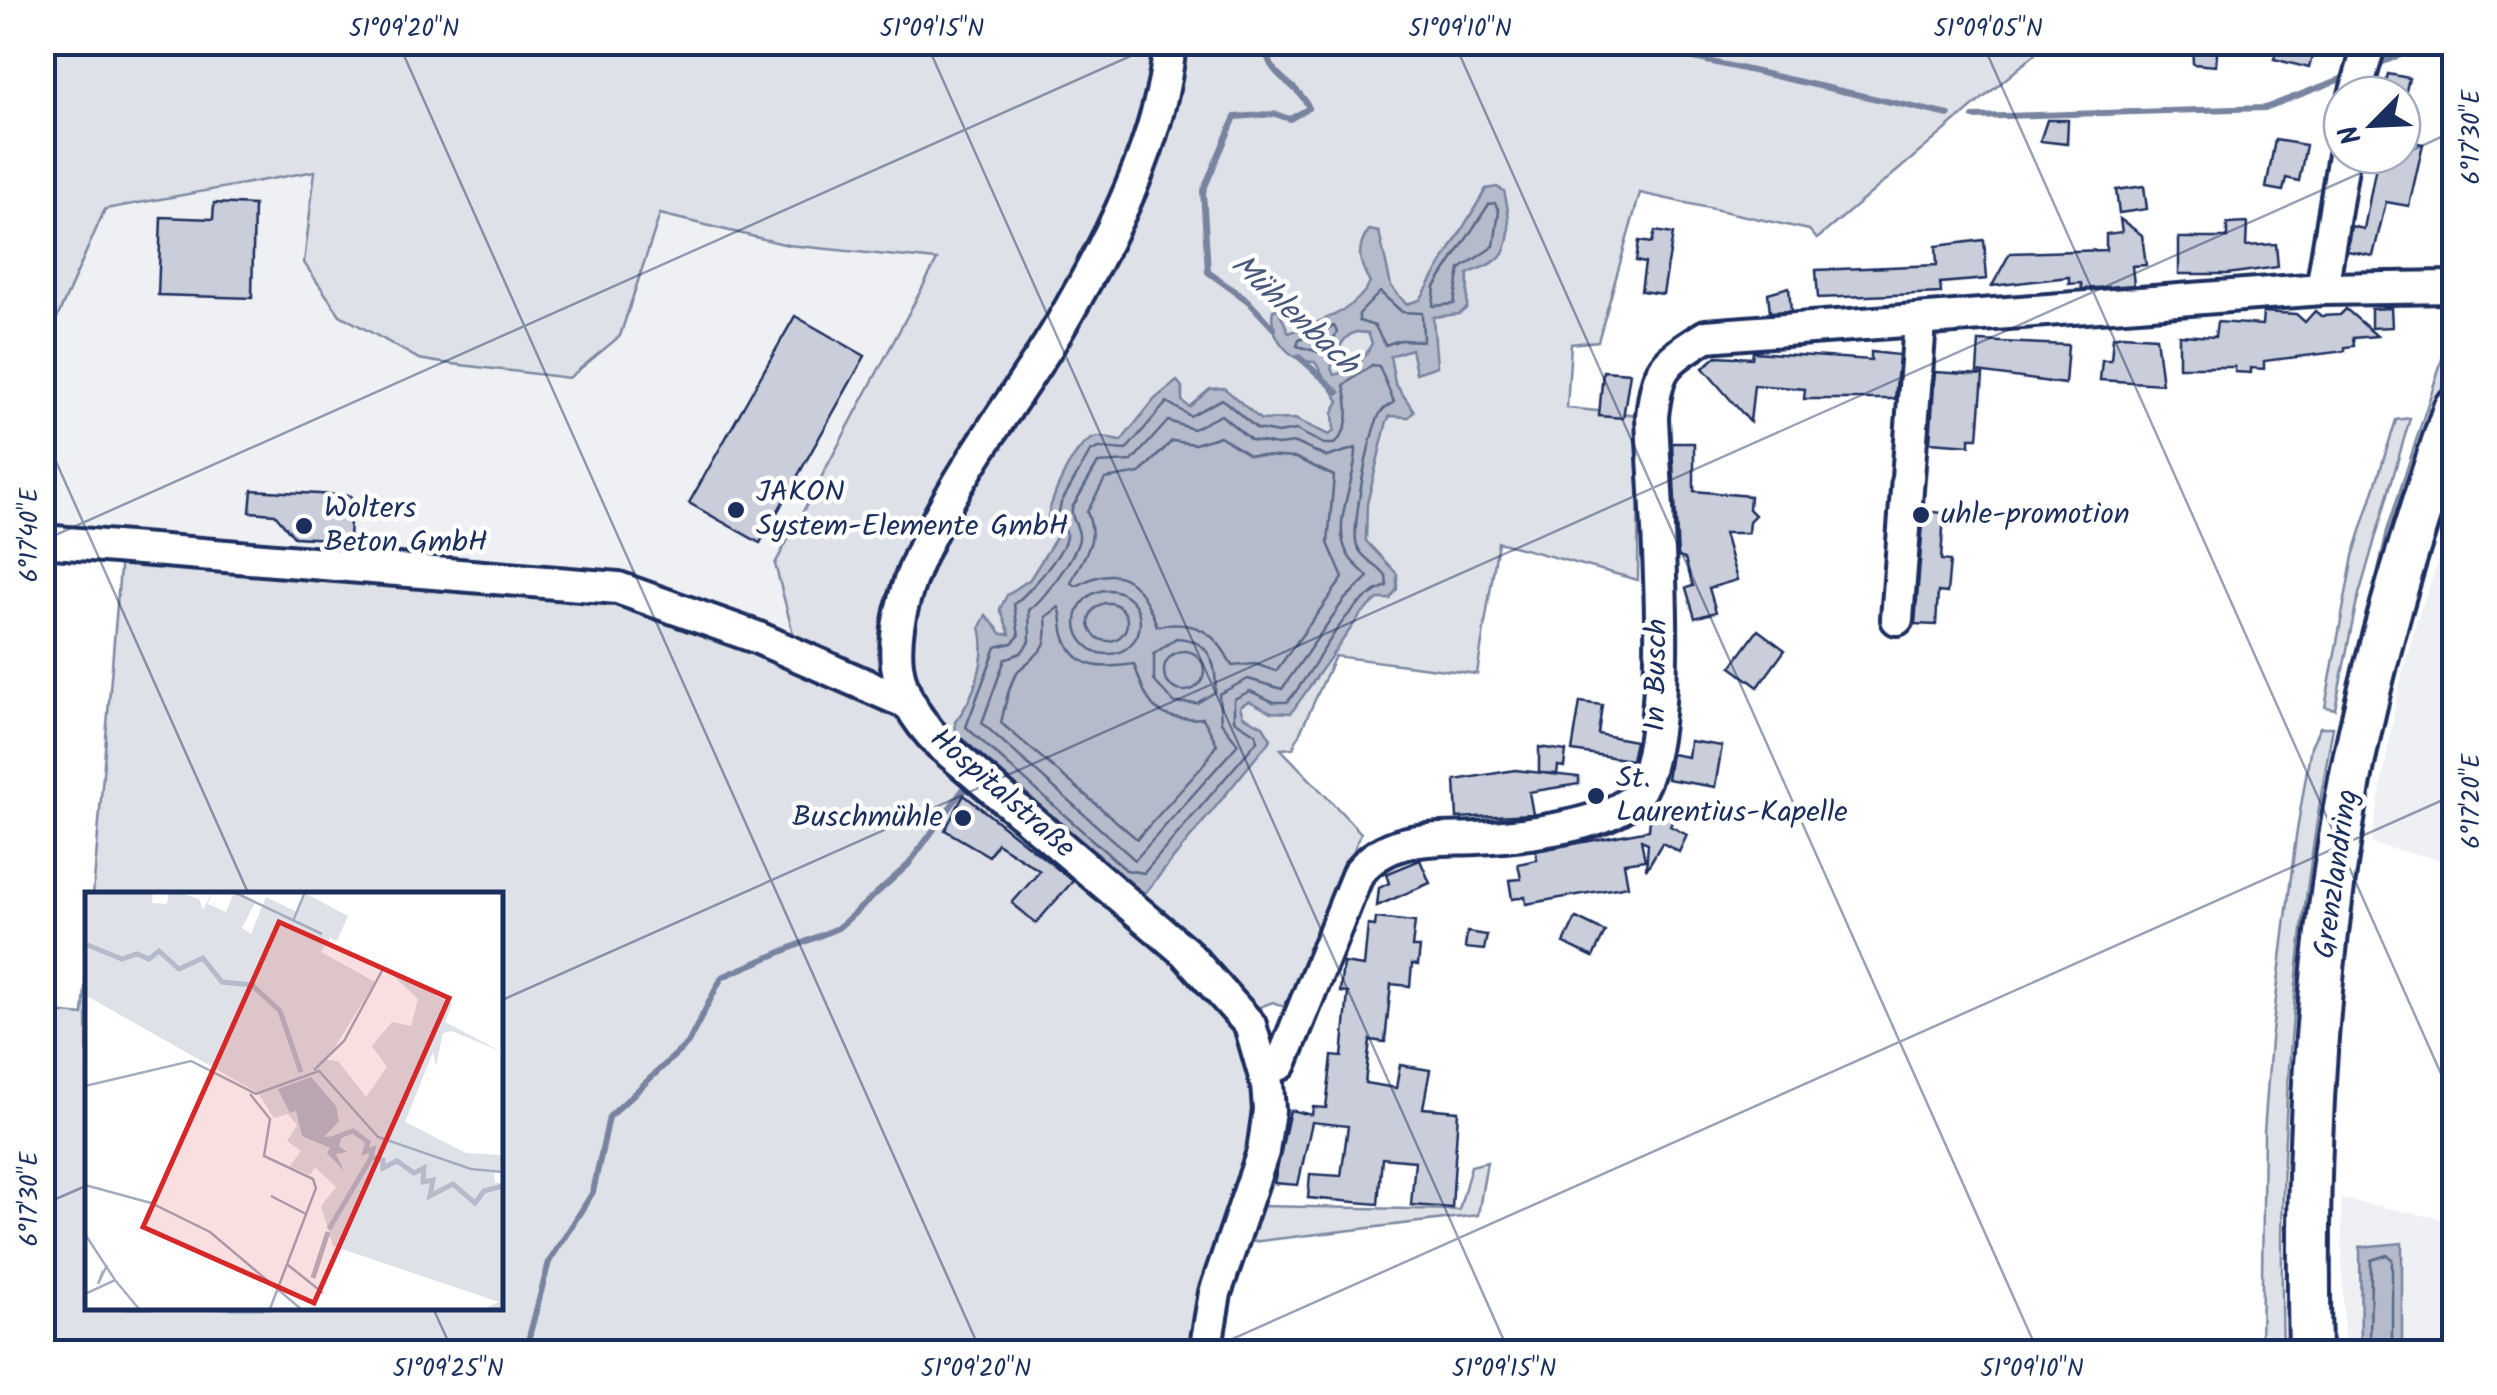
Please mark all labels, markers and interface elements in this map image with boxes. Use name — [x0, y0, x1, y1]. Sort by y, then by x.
text: 51°09'20"N — [349, 9, 459, 49]
text: 51°09'15"N — [880, 9, 984, 49]
text: 51°09'10"N — [1408, 9, 1512, 49]
text: 51°09'05"N — [1933, 9, 2043, 49]
north arrow — [2322, 75, 2422, 175]
text: 6°17'30"E — [2452, 88, 2492, 185]
text: N — [2327, 117, 2376, 151]
water label: Mühlenbach — [1218, 242, 1372, 390]
place label: JAKON System-Elemente GmbH — [756, 469, 1069, 551]
place label: Wolters Beton GmbH — [324, 485, 488, 567]
text: 6°17'40"E — [10, 486, 50, 582]
place label: uhle-promotion — [1941, 491, 2130, 539]
marker: JAKON System-Elemente GmbH — [725, 499, 747, 521]
marker: uhle-promotion — [1910, 504, 1932, 526]
marker: Wolters Beton GmbH — [293, 515, 315, 537]
street label: In Busch — [1632, 618, 1682, 732]
street label: Hospitalstraße — [918, 717, 1086, 871]
text: 6°17'20"E — [2452, 752, 2492, 849]
place label: St. Laurentius-Kapelle — [1616, 755, 1848, 837]
marker: St. Laurentius-Kapelle — [1585, 785, 1607, 807]
street label: Grenzlandring — [2301, 786, 2373, 962]
place label: Buschmühle — [792, 794, 943, 842]
marker: Buschmühle — [952, 807, 974, 829]
inset map — [85, 892, 502, 1310]
text: 6°17'30"E — [10, 1150, 50, 1247]
text: 51°09'25"N — [392, 1349, 504, 1389]
text: 51°09'20"N — [921, 1349, 1031, 1389]
text: 51°09'15"N — [1452, 1349, 1556, 1389]
text: 51°09'10"N — [1980, 1349, 2084, 1389]

